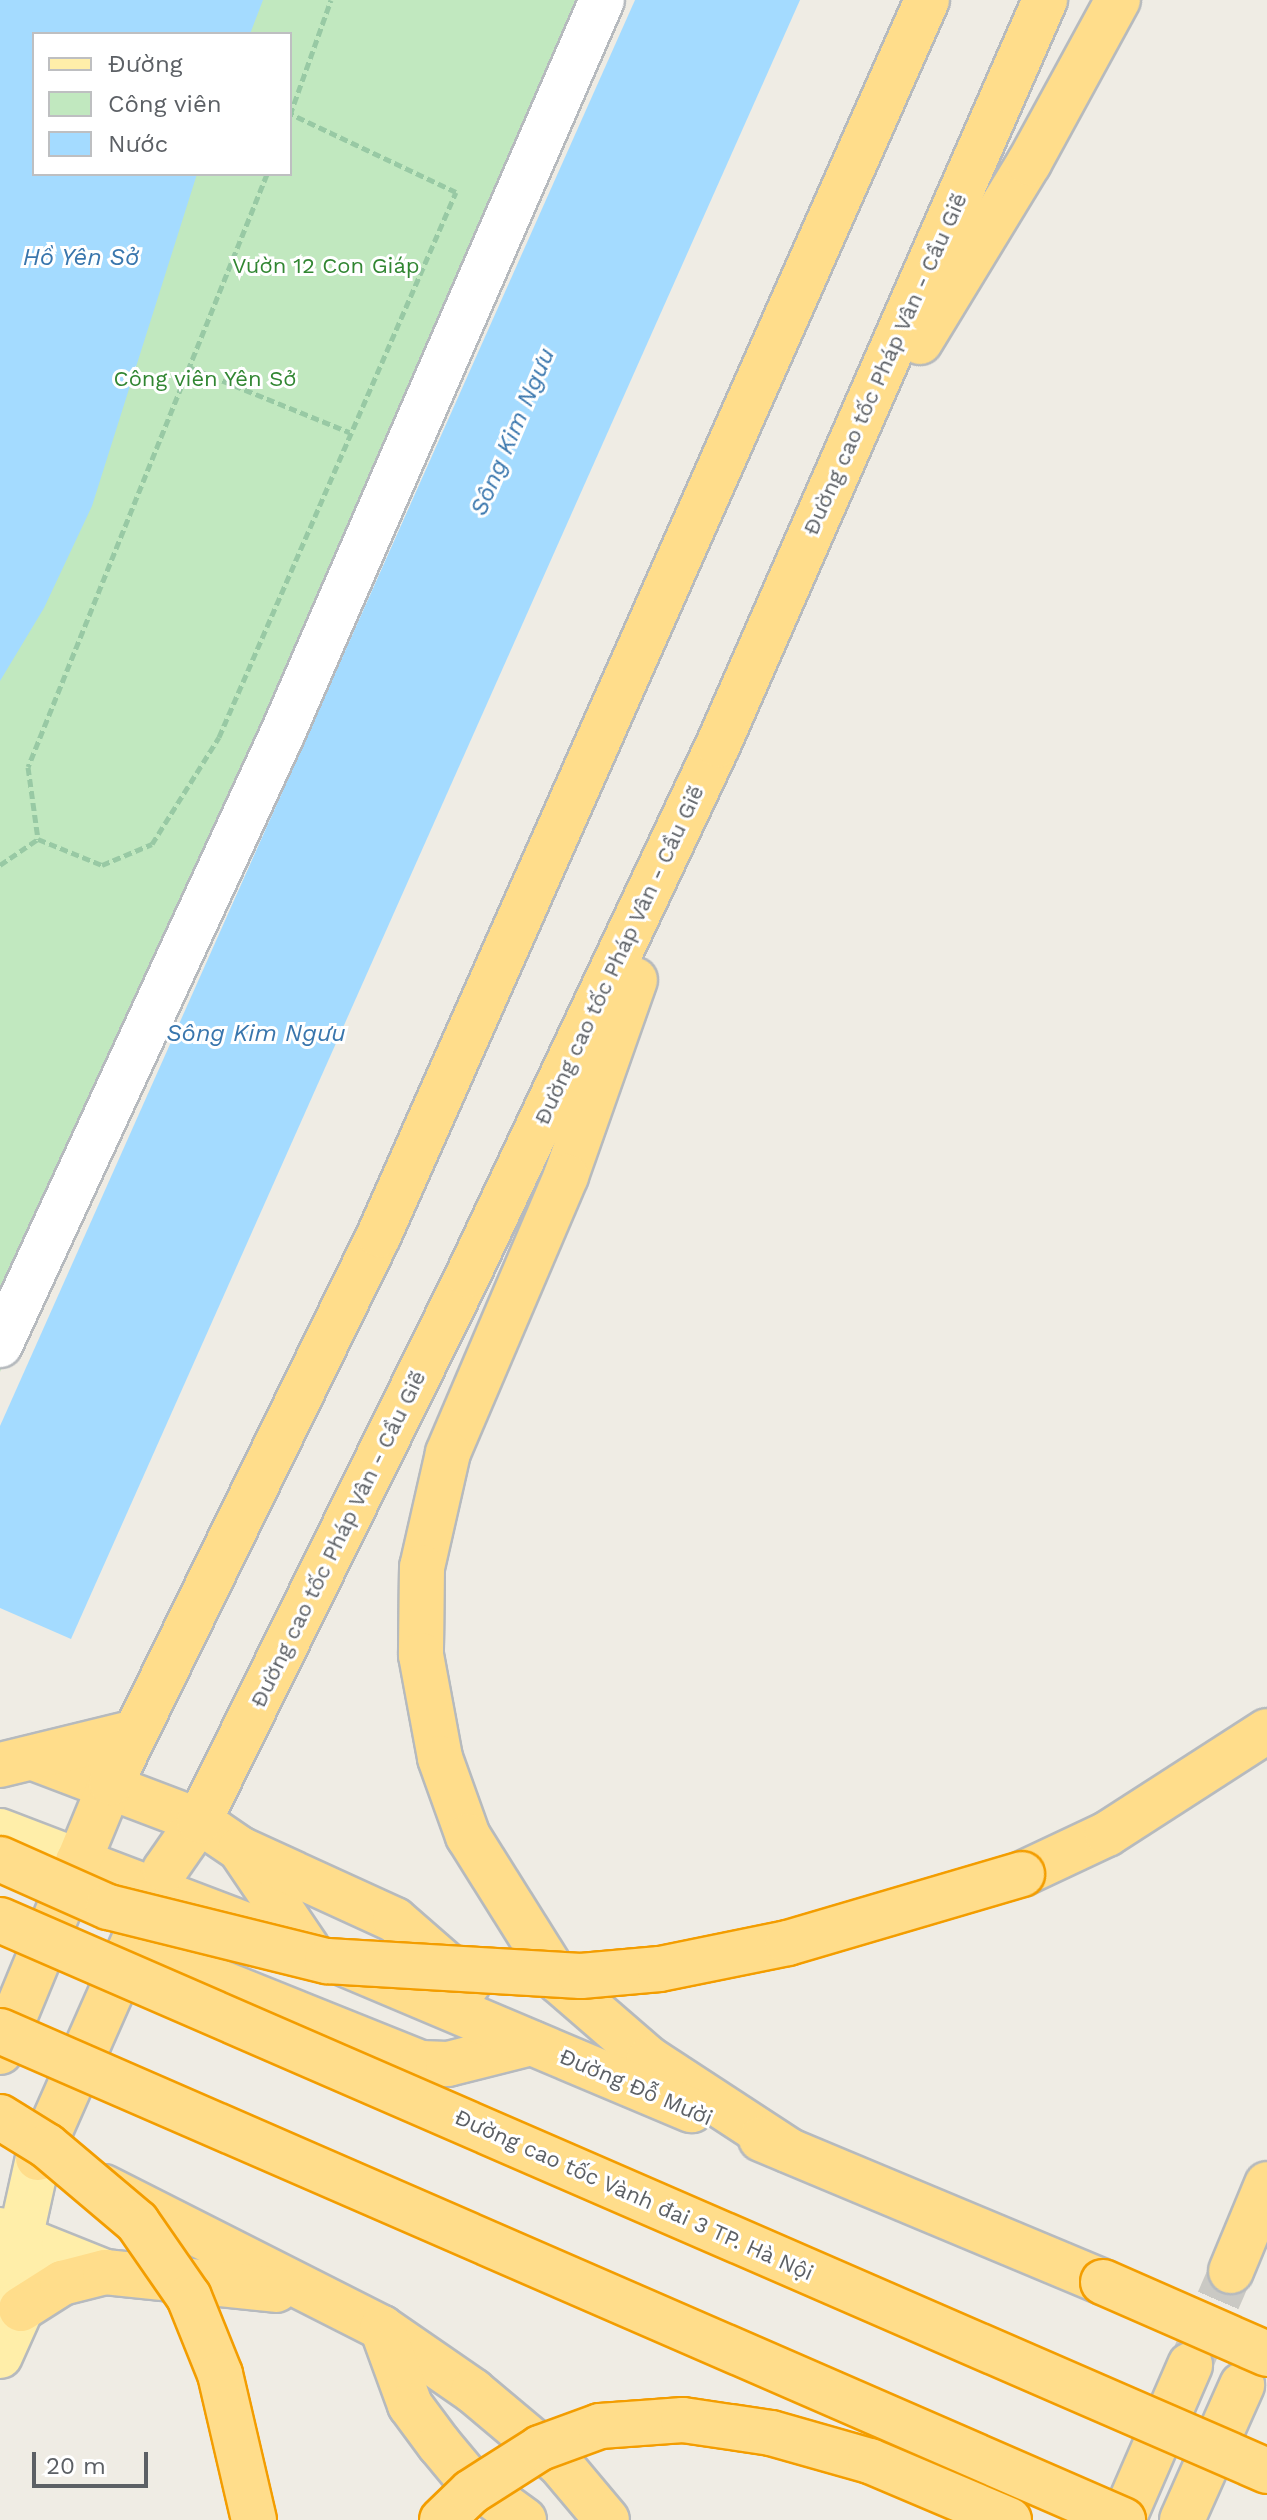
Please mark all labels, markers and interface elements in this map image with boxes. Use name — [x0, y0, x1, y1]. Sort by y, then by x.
legend — [32, 32, 292, 176]
text: Đường — [108, 50, 183, 78]
text: Công viên — [108, 90, 222, 118]
text: Nước — [108, 130, 168, 158]
street label: Đường cao tốc Pháp Vân - Cầu Giẽ — [797, 188, 973, 540]
water label: Hồ Yên Sở — [22, 244, 140, 272]
park label: Vườn 12 Con Giáp — [232, 253, 420, 279]
water label: Sông Kim Ngưu — [465, 344, 561, 520]
park label: Công viên Yên Sở — [113, 366, 297, 392]
street label: Đường cao tốc Pháp Vân - Cầu Giẽ — [528, 781, 710, 1129]
water label: Sông Kim Ngưu — [166, 1020, 346, 1048]
street label: Đường cao tốc Pháp Vân - Cầu Giẽ — [244, 1366, 432, 1712]
street label: Đường Đỗ Mười — [555, 2043, 717, 2131]
street label: Đường cao tốc Vành đai 3 TP. Hà Nội — [450, 2103, 818, 2287]
scale bar — [36, 2436, 152, 2486]
text: 20 m — [46, 2452, 106, 2480]

